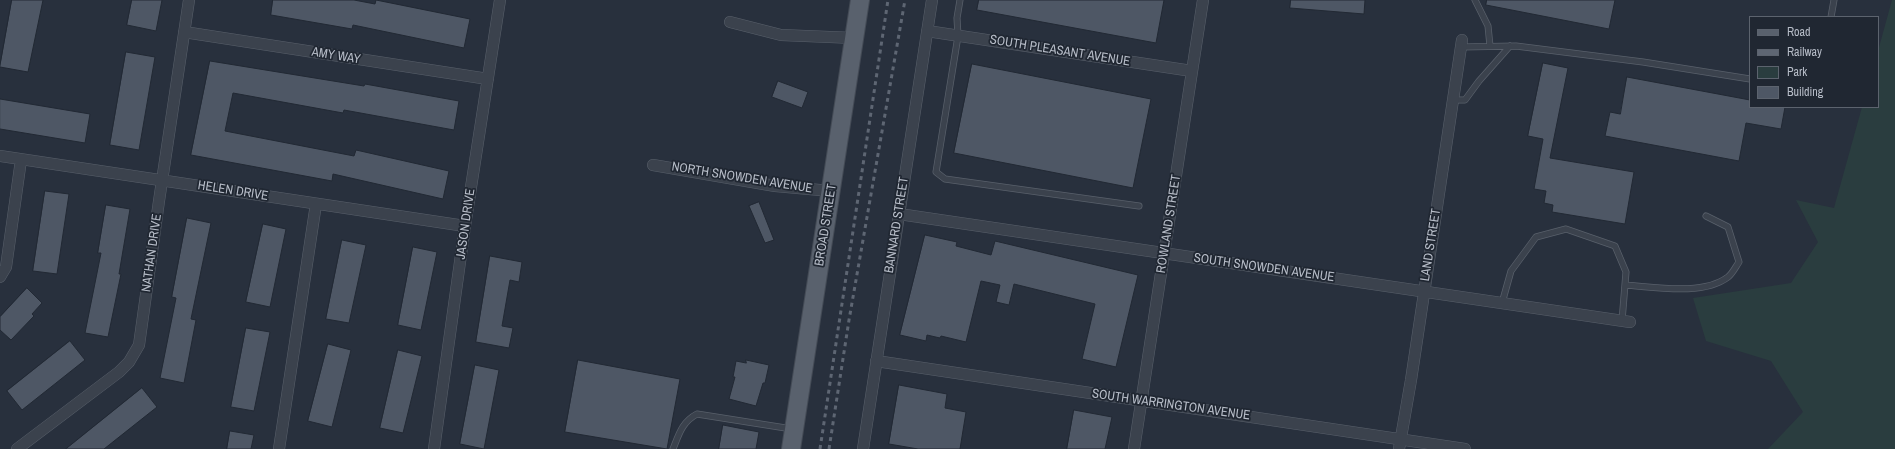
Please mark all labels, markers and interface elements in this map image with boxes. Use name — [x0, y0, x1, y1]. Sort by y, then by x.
legend — [1749, 16, 1879, 108]
text: Road — [1787, 24, 1811, 40]
street label: SOUTH PLEASANT AVENUE — [989, 32, 1131, 70]
street label: AMY WAY — [310, 44, 362, 68]
text: Railway — [1787, 44, 1822, 60]
text: Park — [1787, 64, 1807, 80]
text: Building — [1787, 84, 1823, 100]
street label: NORTH SNOWDEN AVENUE — [670, 159, 814, 197]
street label: ROWLAND STREET — [1154, 174, 1184, 274]
street label: BANNARD STREET — [882, 176, 912, 274]
street label: HELEN DRIVE — [197, 178, 269, 204]
street label: BROAD STREET — [812, 183, 840, 267]
street label: JASON DRIVE — [453, 188, 479, 260]
street label: LAND STREET — [1418, 208, 1444, 282]
street label: NATHAN DRIVE — [139, 213, 165, 293]
street label: SOUTH SNOWDEN AVENUE — [1193, 250, 1335, 286]
street label: SOUTH WARRINGTON AVENUE — [1091, 386, 1251, 424]

